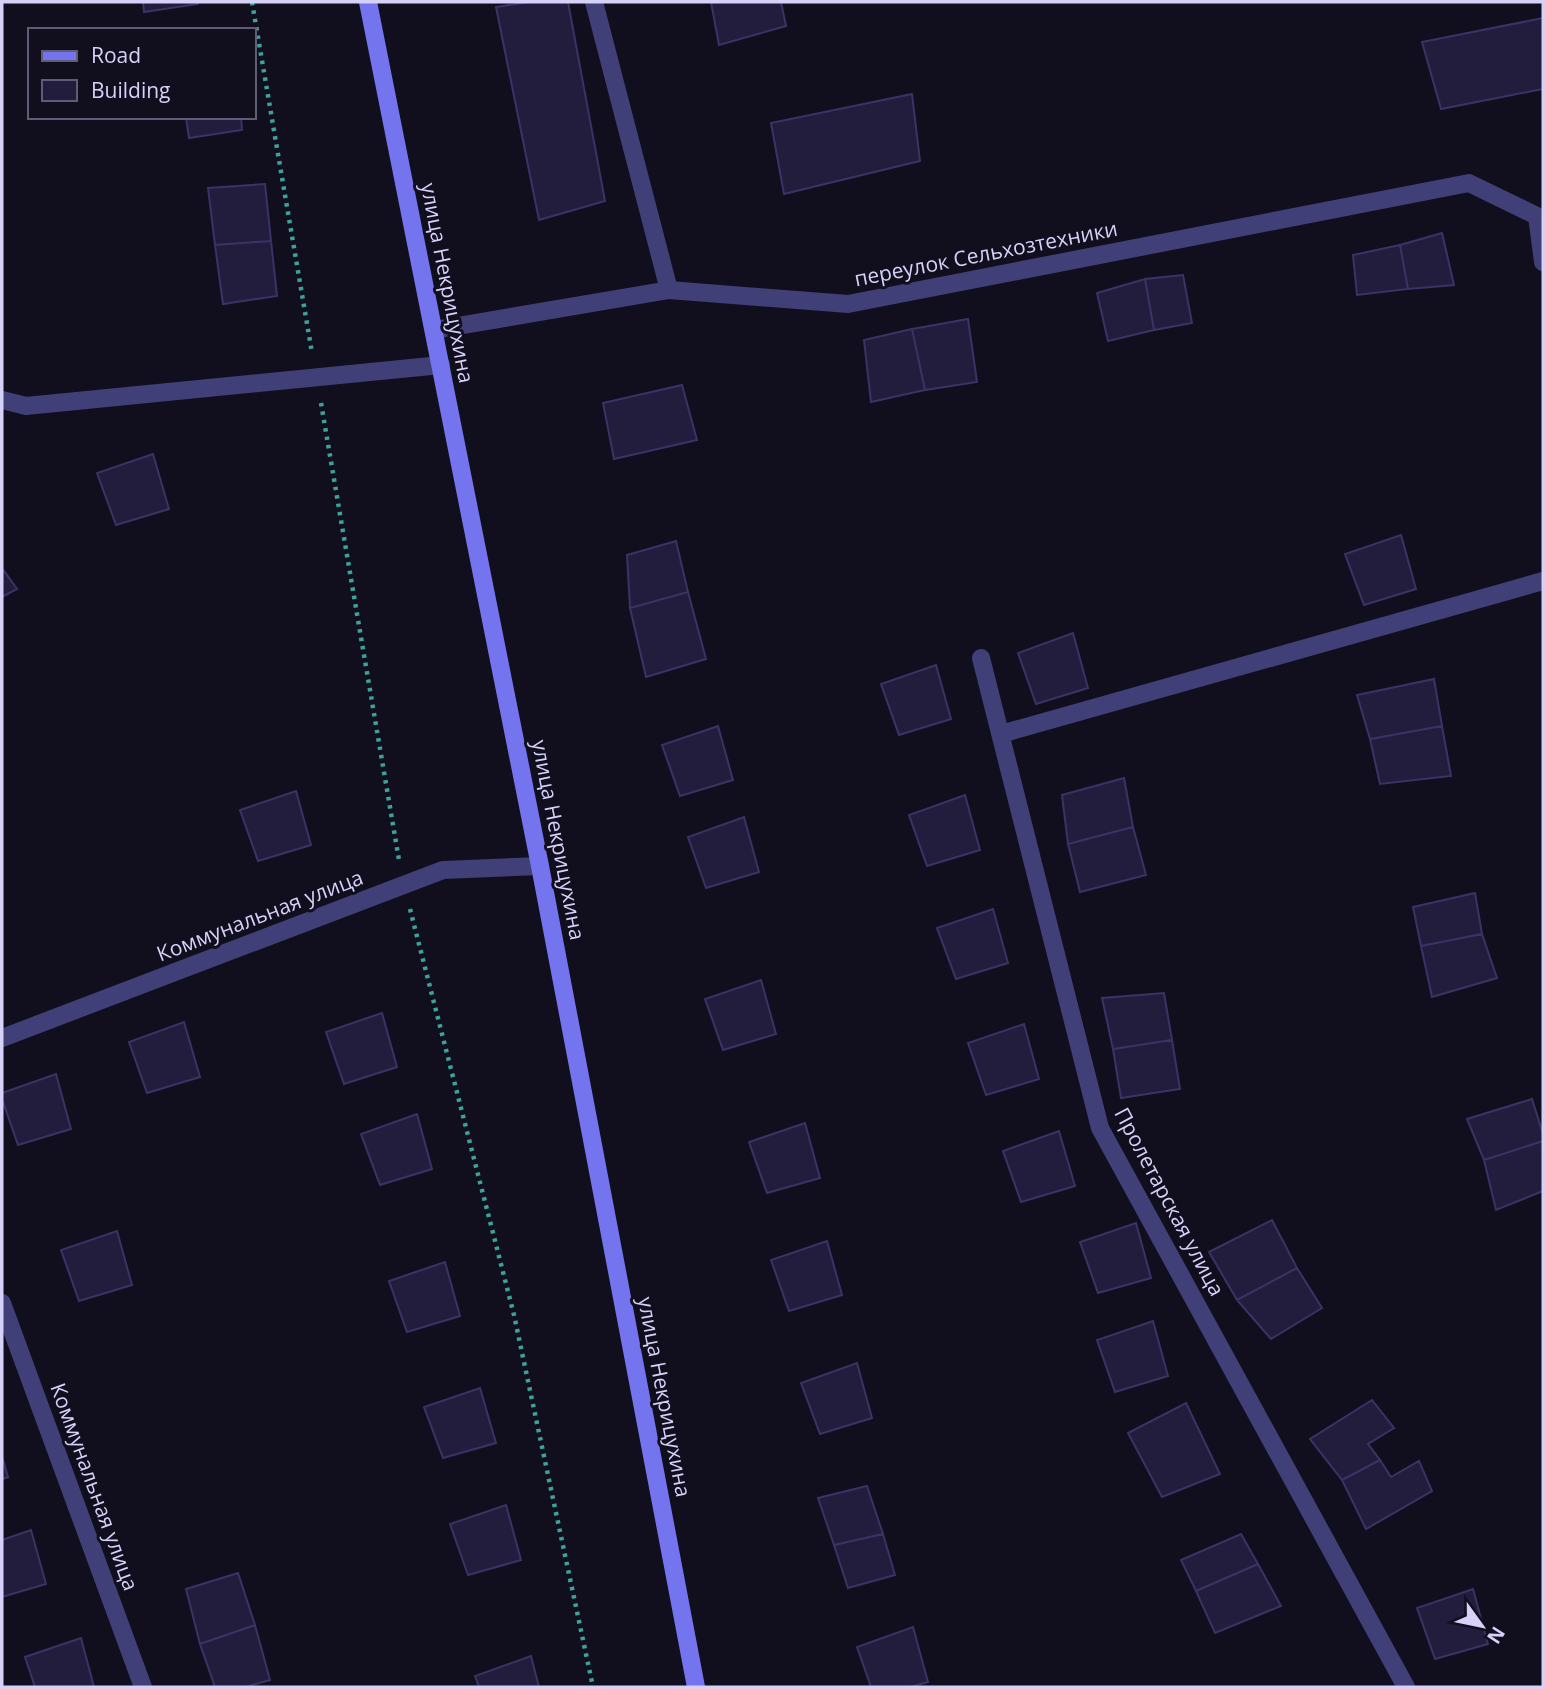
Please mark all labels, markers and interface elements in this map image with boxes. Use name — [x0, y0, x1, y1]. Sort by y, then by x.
legend — [28, 28, 256, 119]
text: Road — [91, 41, 141, 69]
text: Building — [91, 76, 170, 104]
street label: улица Некрицухина — [415, 180, 481, 385]
street label: переулок Сельхозтехники — [852, 214, 1120, 292]
street label: улица Некрицухина — [526, 737, 592, 942]
street label: Коммунальная улица — [152, 863, 367, 967]
street label: Пролетарская улица — [1108, 1103, 1231, 1301]
street label: улица Некрицухина — [632, 1294, 698, 1499]
street label: Коммунальная улица — [44, 1379, 146, 1594]
north arrow — [1447, 1591, 1517, 1661]
text: N — [1481, 1622, 1511, 1649]

